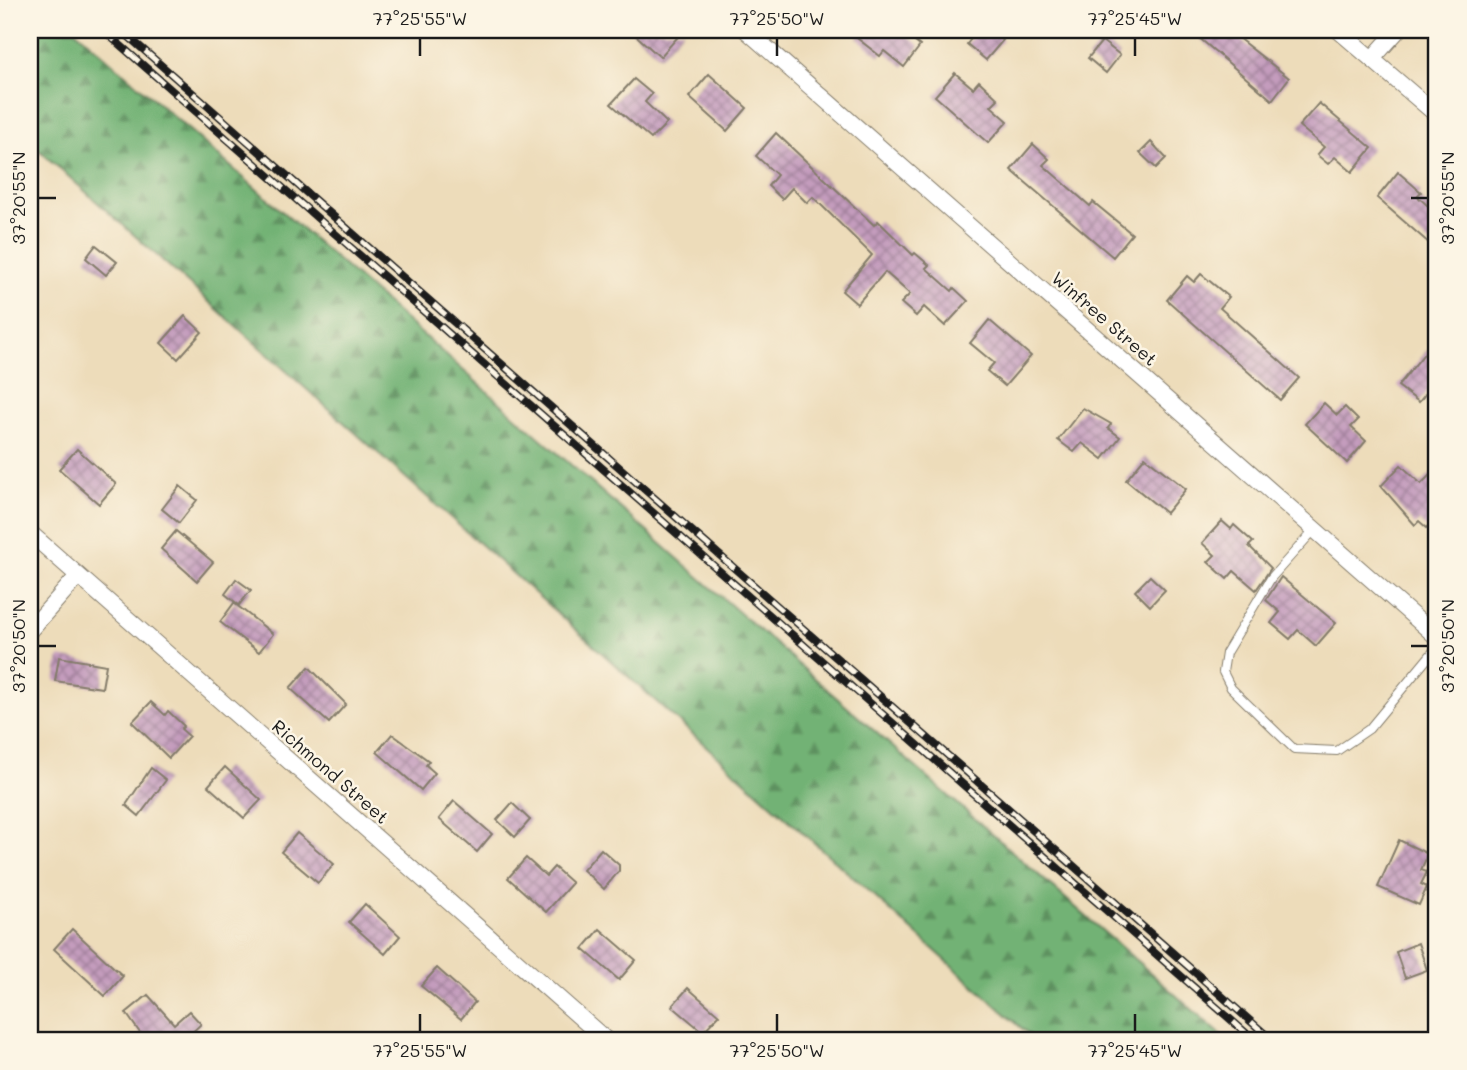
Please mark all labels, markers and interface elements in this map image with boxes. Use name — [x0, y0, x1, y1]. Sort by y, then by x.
text: 77°25'55"W — [373, 6, 467, 30]
text: 77°25'50"W — [729, 6, 825, 30]
text: 77°25'45"W — [1088, 6, 1182, 30]
text: 37°20'55"N — [6, 151, 30, 245]
text: 37°20'55"N — [1435, 151, 1459, 245]
street label: Winfree Street — [1047, 266, 1163, 371]
text: 37°20'50"N — [6, 599, 30, 693]
text: 37°20'50"N — [1435, 599, 1459, 693]
street label: Richmond Street — [267, 714, 394, 829]
text: 77°25'55"W — [373, 1038, 467, 1062]
text: 77°25'50"W — [729, 1038, 825, 1062]
text: 77°25'45"W — [1088, 1038, 1182, 1062]

